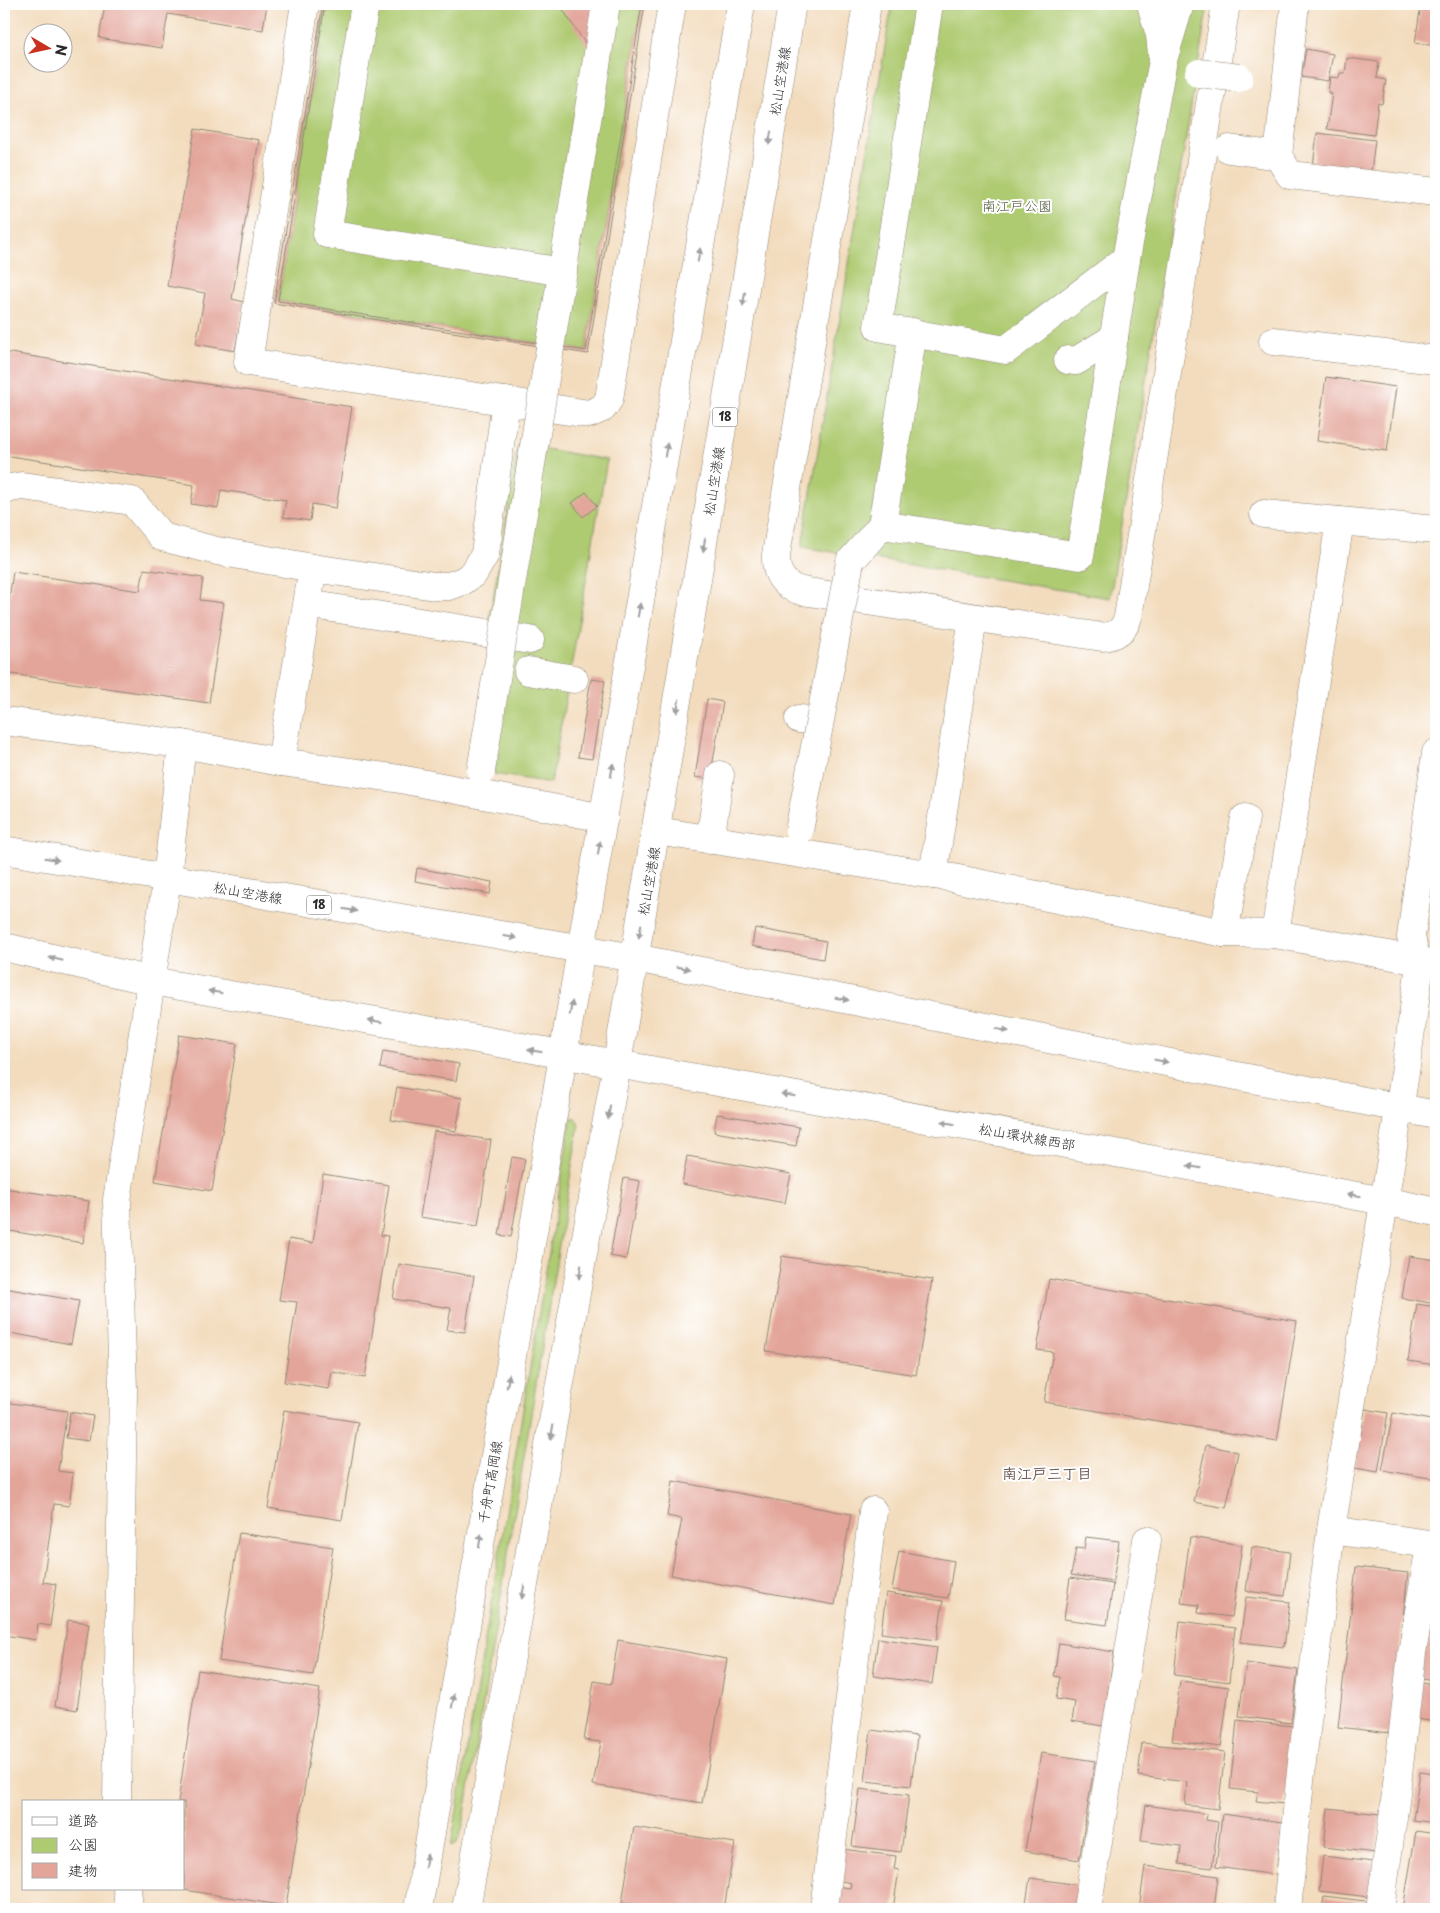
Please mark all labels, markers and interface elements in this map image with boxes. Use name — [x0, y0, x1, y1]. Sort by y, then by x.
north arrow — [22, 22, 72, 72]
text: N — [50, 43, 73, 57]
street label: 松山空港線 — [764, 45, 795, 117]
one-way arrow — [766, 131, 774, 147]
park label: 南江戸公園 — [982, 195, 1052, 216]
one-way arrow — [695, 247, 703, 263]
one-way arrow — [740, 291, 748, 307]
road number: 18 — [712, 408, 738, 427]
one-way arrow — [662, 441, 670, 457]
street label: 松山空港線 — [698, 445, 729, 517]
one-way arrow — [699, 538, 707, 554]
one-way arrow — [635, 602, 643, 618]
one-way arrow — [673, 698, 681, 714]
one-way arrow — [608, 762, 616, 778]
one-way arrow — [595, 839, 603, 855]
street label: 松山空港線 — [632, 845, 665, 917]
one-way arrow — [44, 855, 60, 863]
street label: 松山空港線 — [212, 876, 284, 909]
road number: 18 — [306, 896, 332, 914]
one-way arrow — [342, 907, 358, 915]
one-way arrow — [635, 923, 643, 939]
one-way arrow — [502, 934, 518, 942]
one-way arrow — [48, 955, 63, 963]
one-way arrow — [675, 964, 691, 972]
one-way arrow — [206, 988, 222, 996]
one-way arrow — [835, 995, 850, 1003]
one-way arrow — [568, 999, 576, 1015]
one-way arrow — [366, 1017, 382, 1025]
one-way arrow — [994, 1027, 1010, 1035]
one-way arrow — [526, 1046, 542, 1054]
one-way arrow — [1154, 1058, 1170, 1066]
one-way arrow — [780, 1090, 796, 1098]
one-way arrow — [604, 1105, 612, 1121]
street label: 松山環状線西部 — [977, 1118, 1077, 1155]
one-way arrow — [940, 1119, 956, 1127]
one-way arrow — [1186, 1162, 1202, 1170]
one-way arrow — [1346, 1191, 1362, 1199]
one-way arrow — [576, 1265, 584, 1281]
one-way arrow — [504, 1372, 512, 1388]
one-way arrow — [547, 1425, 555, 1441]
street label: 千舟町高岡線 — [472, 1439, 507, 1525]
district label: 南江戸三丁目 — [1002, 1461, 1092, 1484]
one-way arrow — [477, 1532, 485, 1548]
one-way arrow — [519, 1585, 527, 1600]
one-way arrow — [450, 1693, 458, 1709]
legend — [22, 1800, 185, 1890]
text: 道路 — [68, 1808, 98, 1831]
text: 公園 — [68, 1832, 98, 1855]
one-way arrow — [422, 1853, 430, 1869]
text: 建物 — [68, 1858, 98, 1881]

